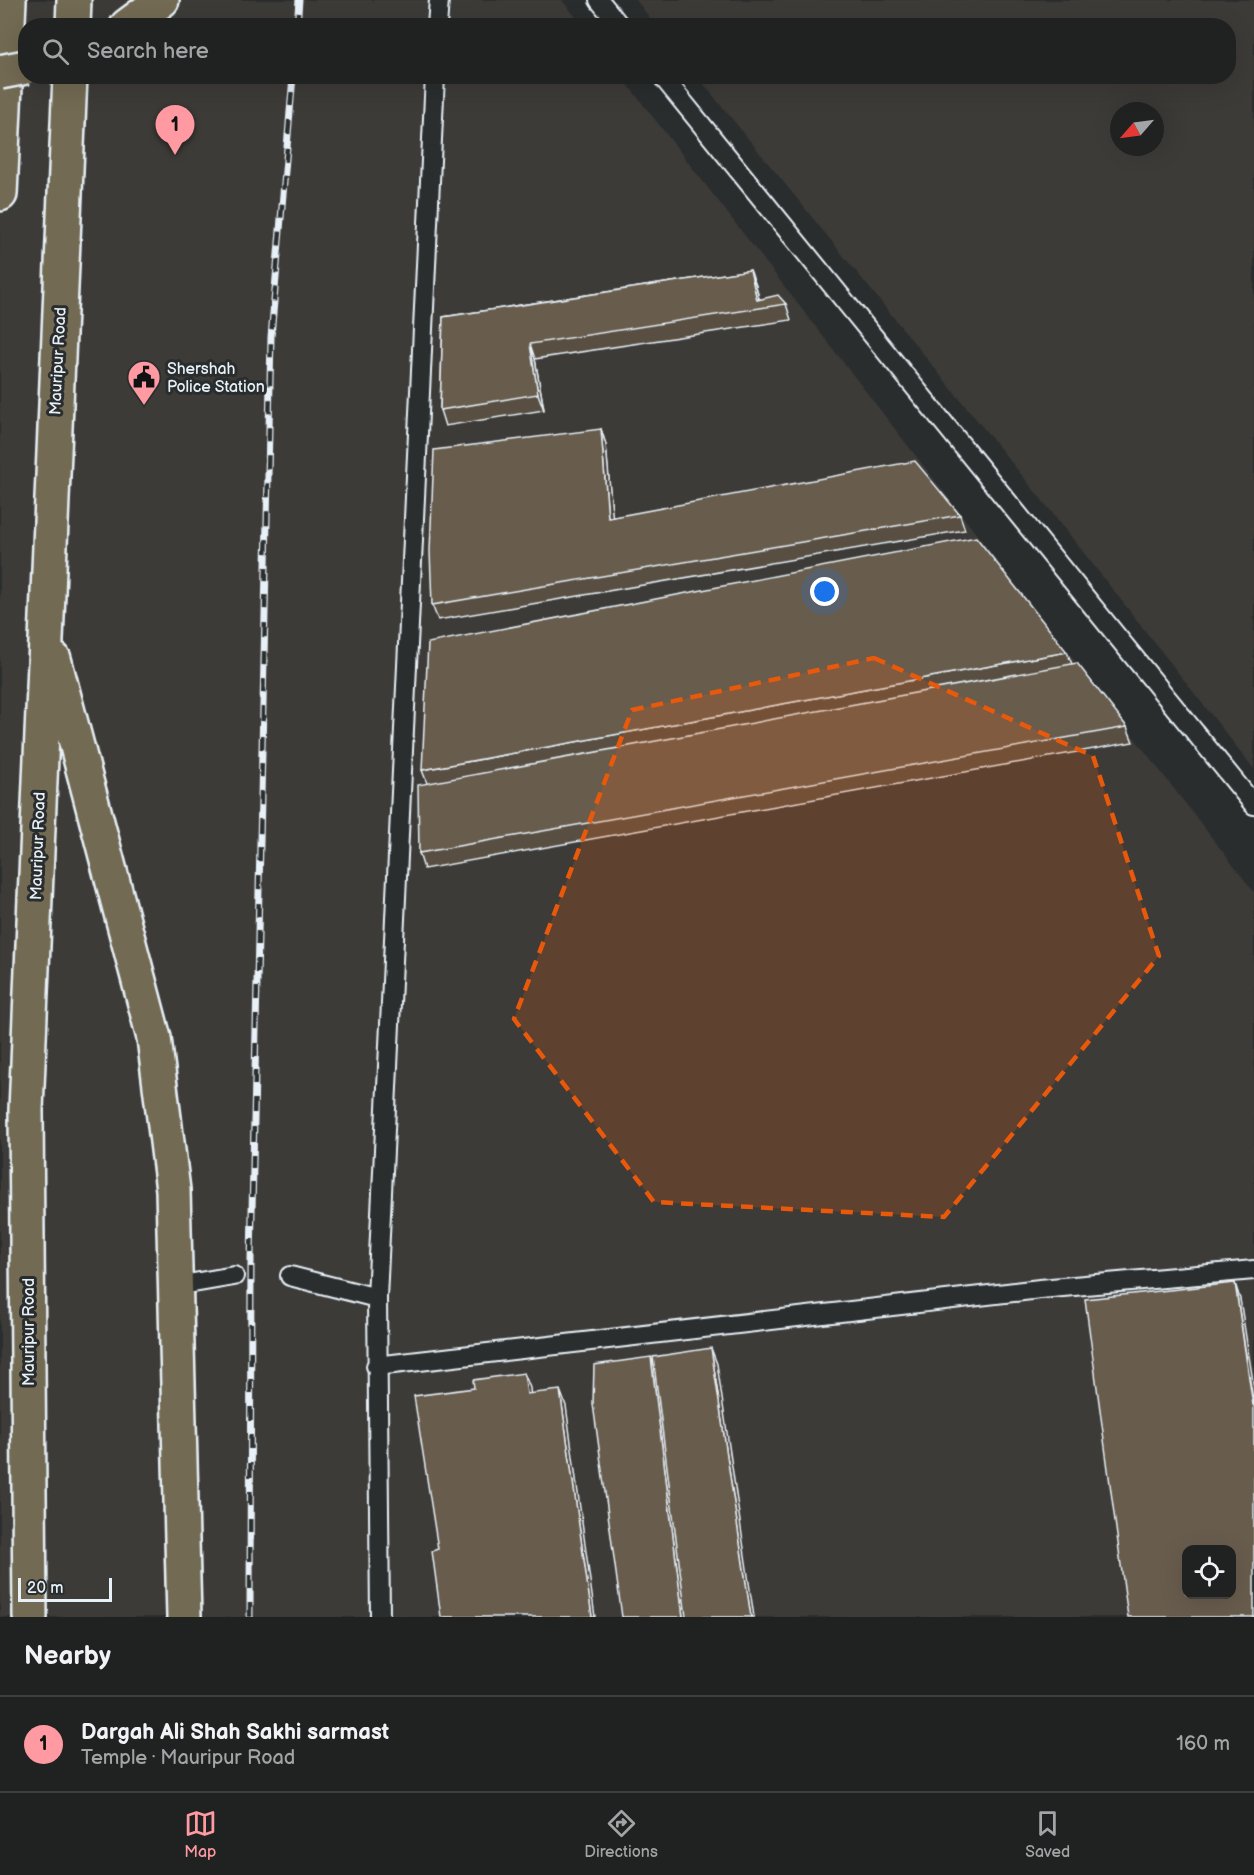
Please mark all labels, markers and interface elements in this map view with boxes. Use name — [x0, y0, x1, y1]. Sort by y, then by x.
search box — [18, 18, 1236, 84]
icon: search — [39, 35, 72, 68]
text: Search here — [87, 38, 209, 65]
north arrow — [1110, 102, 1164, 156]
pin: 1 — [156, 106, 195, 155]
street label: Mauripur Road — [46, 307, 71, 416]
public building icon: Shershah Police Station — [126, 359, 162, 406]
place label: Shershah Police Station — [167, 360, 265, 397]
your location — [810, 577, 839, 606]
street label: Mauripur Road — [27, 792, 50, 900]
street label: Mauripur Road — [20, 1278, 39, 1386]
map controls — [1182, 1545, 1236, 1599]
button: locate — [1182, 1545, 1236, 1599]
scale bar — [18, 1575, 112, 1602]
text: 20 m — [27, 1579, 63, 1598]
text: Nearby — [24, 1641, 111, 1672]
text: Dargah Ali Shah Sakhi sarmast — [81, 1719, 389, 1746]
text: 1 — [39, 1732, 48, 1756]
text: 160 m — [1176, 1732, 1230, 1756]
text: Temple · Mauripur Road — [81, 1746, 295, 1770]
tab: Map — [184, 1807, 217, 1862]
tab: Directions — [584, 1807, 658, 1862]
tab: Saved — [1025, 1807, 1070, 1862]

